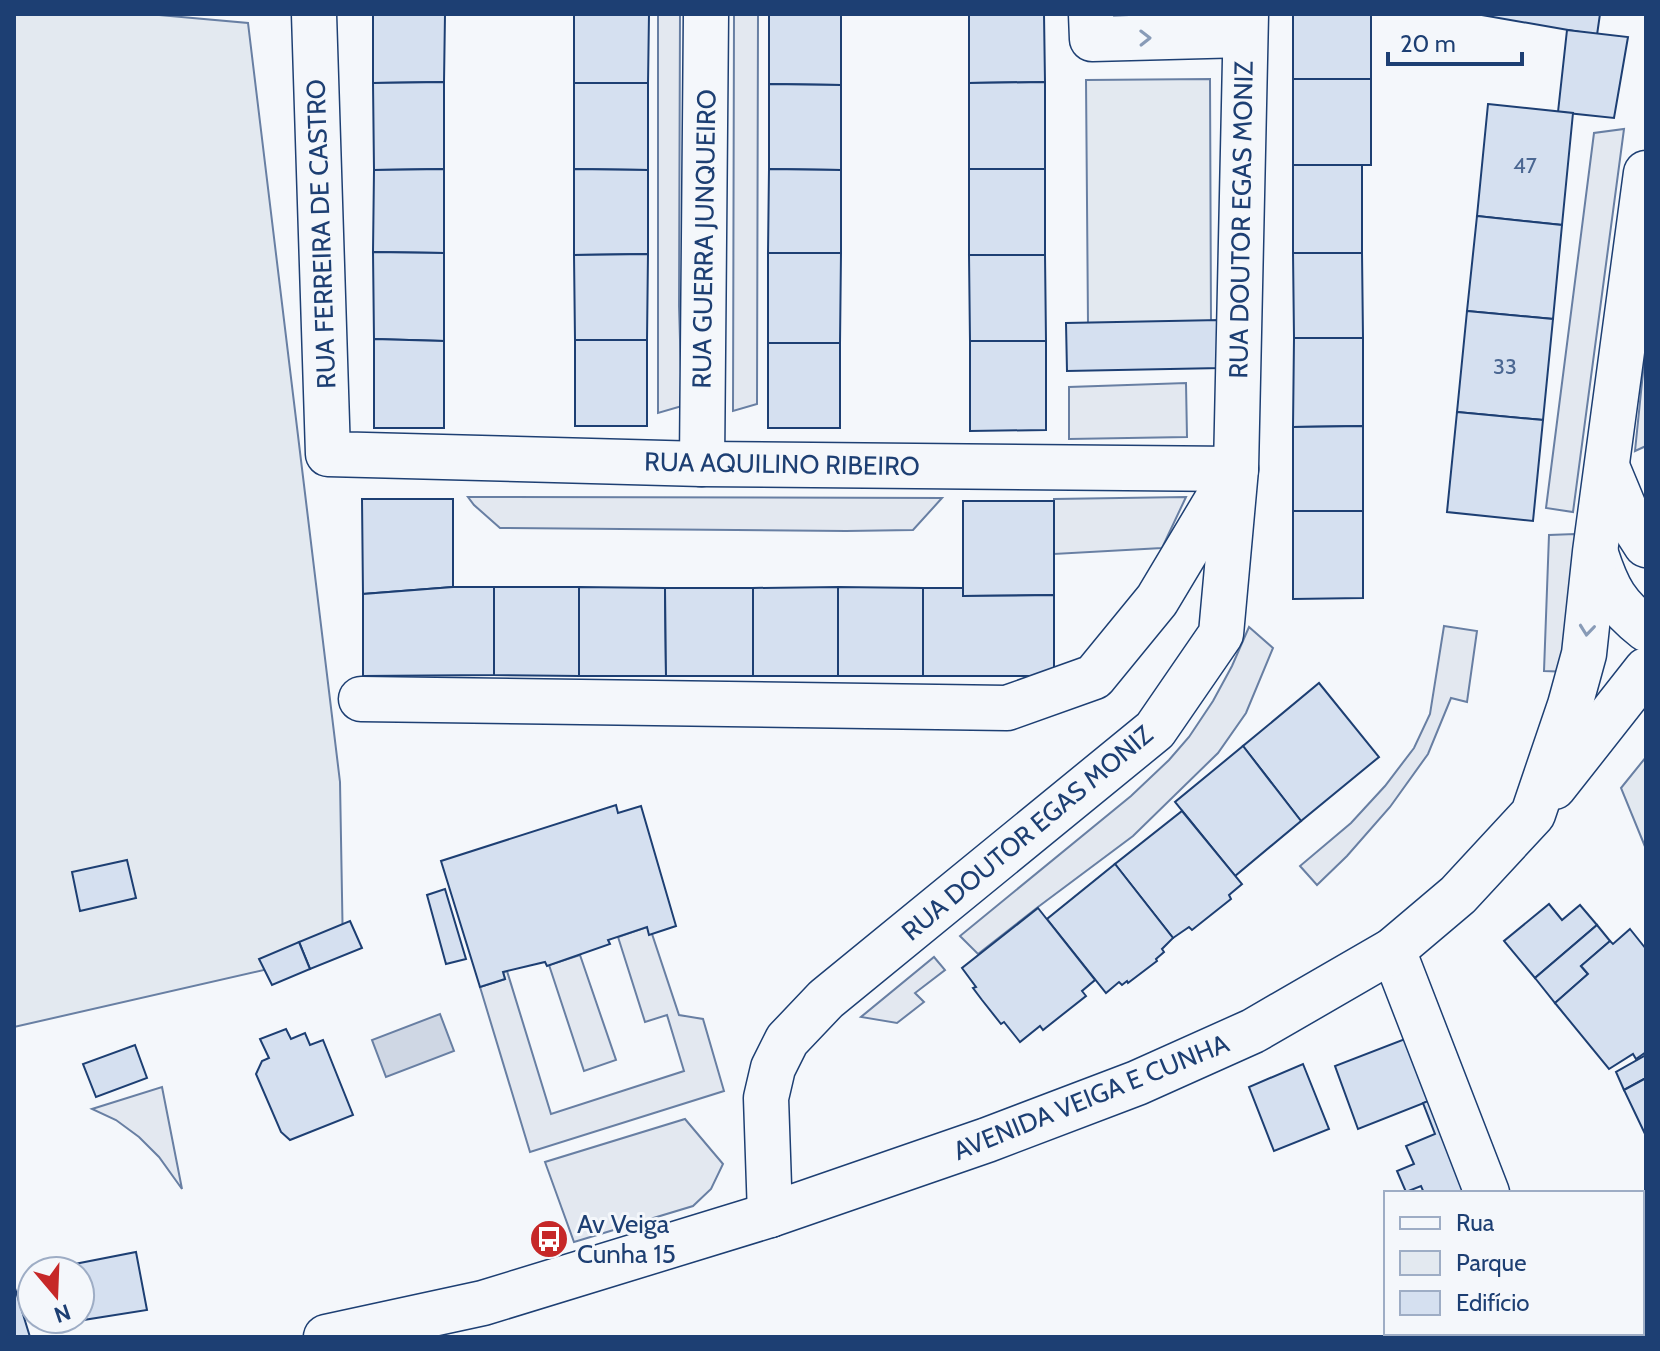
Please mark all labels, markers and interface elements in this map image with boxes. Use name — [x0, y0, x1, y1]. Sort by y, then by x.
scale bar — [1388, 16, 1522, 66]
one-way arrow — [1139, 29, 1152, 46]
text: 20 m — [1400, 29, 1456, 58]
street label: RUA DOUTOR EGAS MONIZ — [1222, 60, 1260, 379]
street label: RUA FERREIRA DE CASTRO — [300, 79, 342, 389]
street label: RUA GUERRA JUNQUEIRO — [685, 89, 723, 389]
house number: 47 — [1513, 152, 1537, 179]
house number: 33 — [1493, 353, 1517, 380]
street label: RUA AQUILINO RIBEIRO — [644, 446, 920, 482]
one-way arrow — [1579, 624, 1596, 637]
street label: RUA DOUTOR EGAS MONIZ — [895, 718, 1159, 947]
street label: AVENIDA VEIGA E CUNHA — [949, 1027, 1233, 1167]
legend — [1384, 1191, 1644, 1335]
place label: Av Veiga Cunha 15 — [577, 1208, 676, 1270]
text: Rua — [1456, 1208, 1495, 1237]
bus stop icon: Av Veiga Cunha 15 — [528, 1218, 570, 1260]
text: Parque — [1456, 1248, 1526, 1277]
north arrow — [16, 1255, 96, 1335]
text: Edifício — [1456, 1288, 1530, 1317]
text: N — [51, 1298, 74, 1329]

